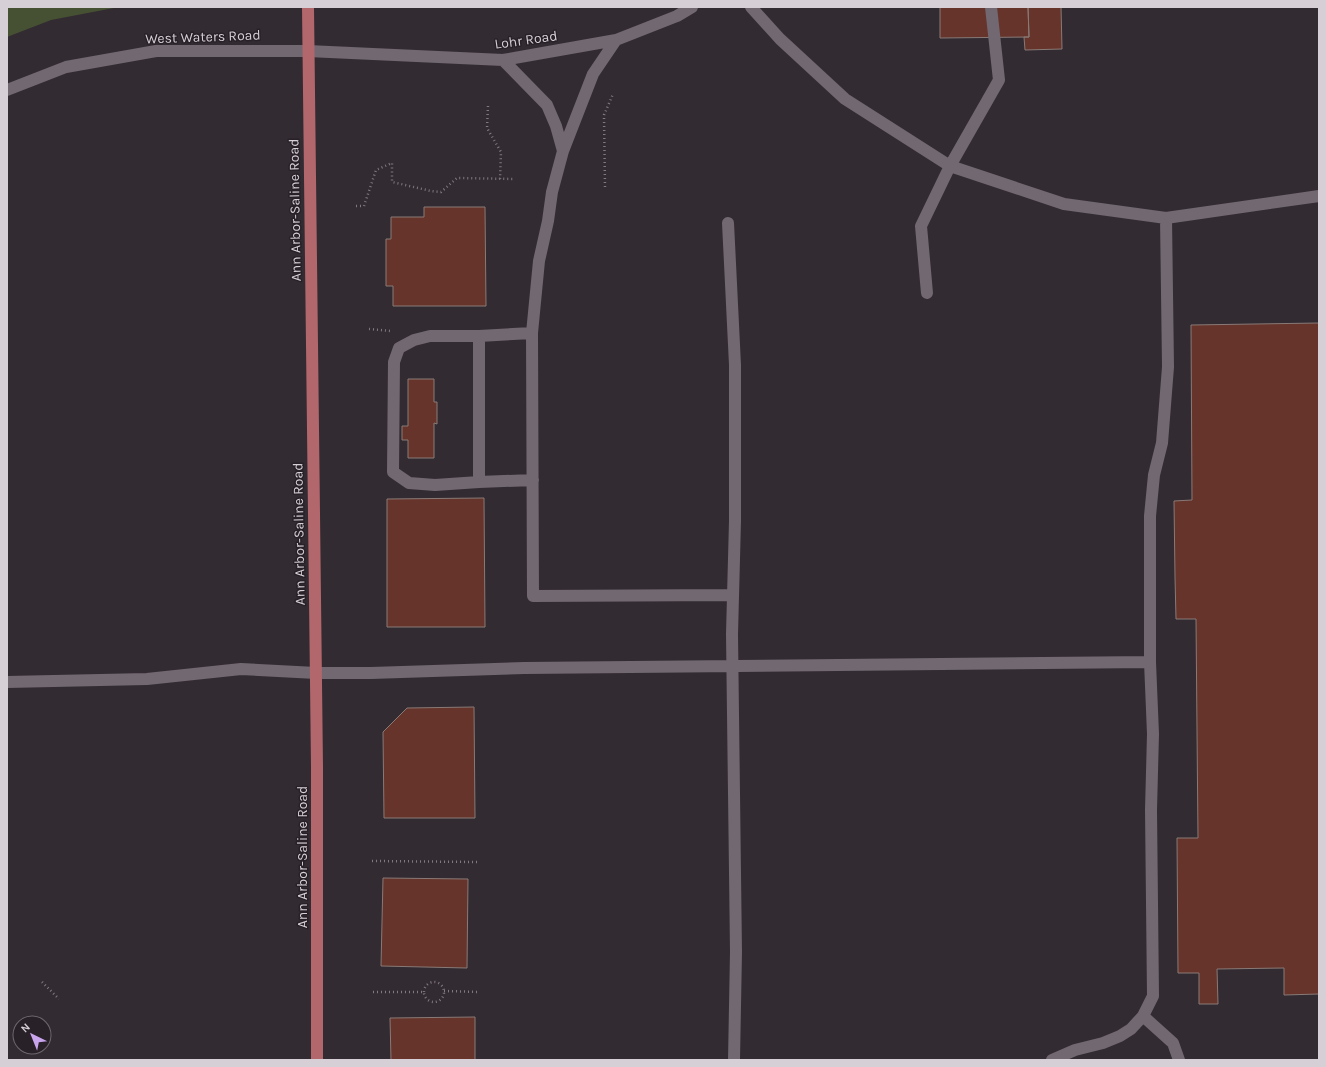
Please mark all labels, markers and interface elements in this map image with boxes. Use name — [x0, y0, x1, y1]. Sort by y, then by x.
street label: West Waters Road — [145, 26, 261, 48]
street label: Lohr Road — [493, 27, 559, 53]
street label: Ann Arbor-Saline Road — [285, 139, 305, 281]
street label: Ann Arbor-Saline Road — [289, 463, 309, 605]
street label: Ann Arbor-Saline Road — [294, 786, 311, 928]
north arrow — [12, 1015, 52, 1055]
text: N — [18, 1021, 33, 1035]

